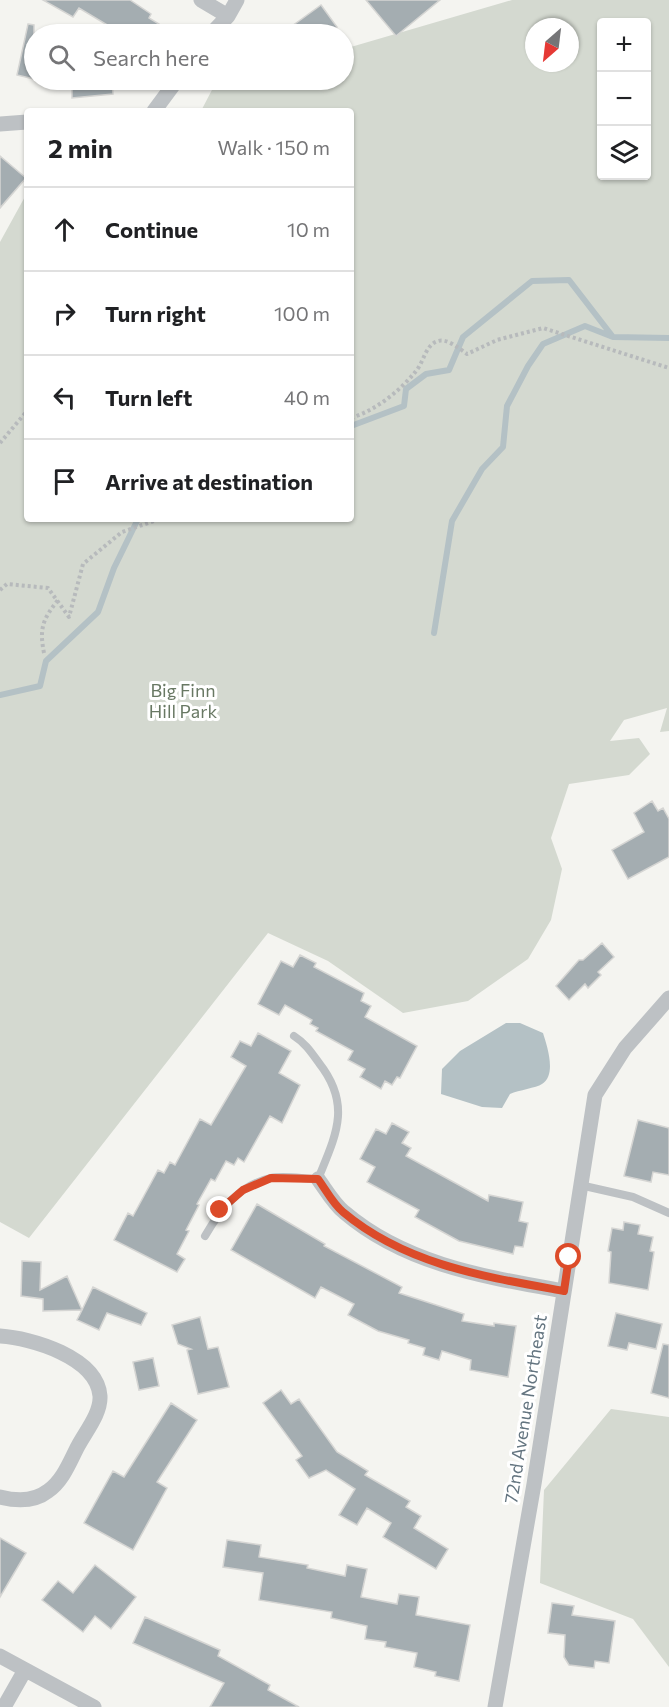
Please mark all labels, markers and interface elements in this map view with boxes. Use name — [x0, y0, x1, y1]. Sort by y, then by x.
north arrow — [525, 18, 579, 72]
map controls — [597, 18, 651, 180]
button: + — [597, 18, 651, 72]
search box — [24, 24, 354, 90]
icon: search — [45, 41, 78, 74]
text: Search here — [93, 44, 209, 71]
button: − — [597, 72, 651, 126]
button: layers — [597, 126, 651, 180]
text: 2 min — [48, 132, 113, 163]
text: Walk · 150 m — [218, 135, 330, 159]
icon: ahead — [48, 213, 81, 246]
text: Continue — [105, 216, 198, 243]
text: 10 m — [287, 217, 330, 241]
icon: right — [48, 297, 81, 330]
text: Turn right — [105, 300, 206, 327]
text: 100 m — [274, 301, 330, 325]
icon: left — [48, 381, 81, 414]
text: Turn left — [105, 384, 192, 411]
text: 40 m — [284, 385, 330, 409]
icon: arrive — [48, 465, 81, 498]
text: Arrive at destination — [105, 468, 313, 495]
park label: Big Finn Hill Park — [149, 679, 217, 722]
route end — [206, 1196, 232, 1222]
route start — [555, 1243, 581, 1269]
street label: 72nd Avenue Northeast — [499, 1313, 551, 1505]

